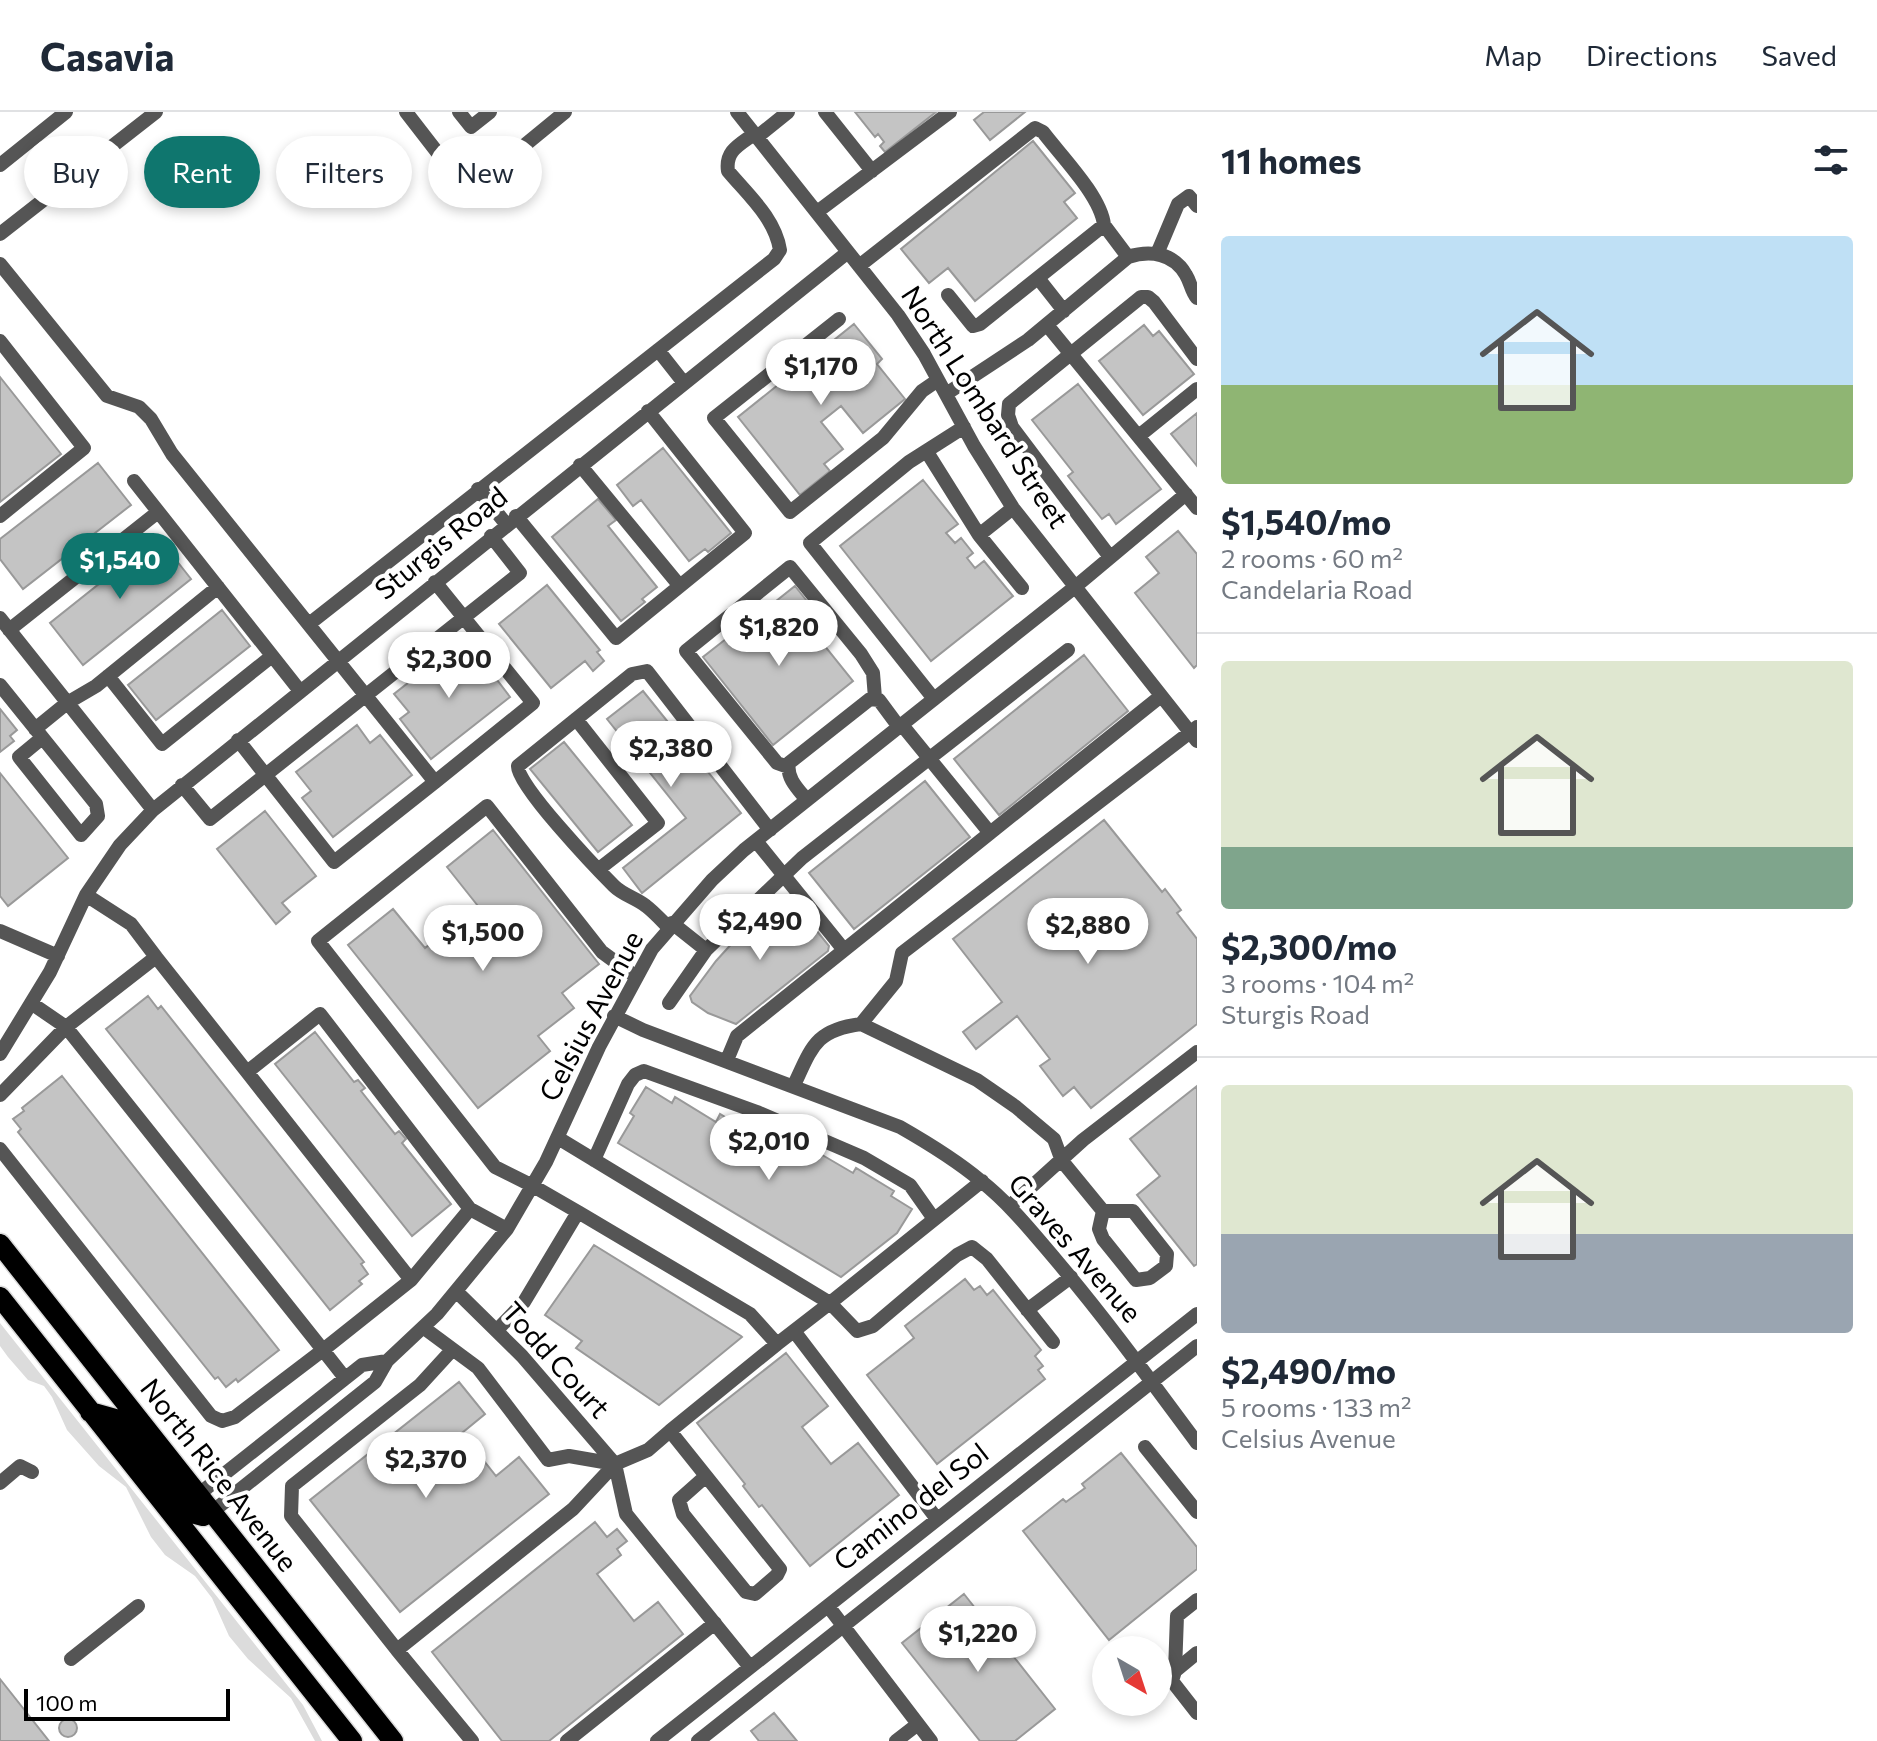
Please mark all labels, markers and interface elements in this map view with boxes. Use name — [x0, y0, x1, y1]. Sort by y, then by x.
text: Casavia — [40, 32, 174, 79]
text: Map — [1484, 38, 1542, 72]
text: Directions — [1586, 38, 1717, 72]
text: Saved — [1761, 38, 1837, 72]
chip: Buy — [24, 136, 128, 208]
chip: Rent — [144, 136, 260, 208]
chip: Filters — [276, 136, 412, 208]
chip: New — [428, 136, 542, 208]
icon: filters — [1809, 138, 1853, 182]
text: 11 homes — [1221, 139, 1362, 181]
street label: North Lombard Street — [895, 279, 1077, 534]
icon: home — [1465, 288, 1609, 432]
pin: $1,170 — [756, 339, 886, 407]
text: $1,170 — [784, 349, 858, 380]
street label: Sturgis Road — [367, 479, 513, 606]
text: $1,540/mo — [1221, 500, 1391, 542]
pin: $1,540 — [55, 533, 185, 601]
text: 2 rooms · 60 m² — [1221, 542, 1403, 573]
text: $1,540 — [79, 543, 161, 574]
text: Candelaria Road — [1221, 573, 1413, 604]
pin: $1,820 — [714, 600, 844, 668]
text: $1,820 — [739, 610, 819, 641]
pin: $2,300 — [384, 632, 514, 700]
text: $2,300 — [406, 642, 492, 673]
icon: home — [1465, 713, 1609, 857]
pin: $2,380 — [606, 721, 736, 789]
text: $2,380 — [629, 731, 713, 762]
pin: $2,490 — [695, 894, 825, 962]
pin: $2,880 — [1023, 898, 1153, 966]
text: $2,490 — [717, 904, 803, 935]
pin: $1,500 — [418, 905, 548, 973]
text: $2,880 — [1045, 908, 1131, 939]
text: $1,500 — [442, 915, 524, 946]
street label: Celsius Avenue — [531, 925, 649, 1107]
text: $2,300/mo — [1221, 925, 1397, 967]
text: 3 rooms · 104 m² — [1221, 967, 1414, 998]
text: Sturgis Road — [1221, 998, 1370, 1029]
pin: $2,010 — [704, 1114, 834, 1182]
text: $2,010 — [728, 1124, 810, 1155]
icon: home — [1465, 1137, 1609, 1281]
street label: Graves Avenue — [1002, 1166, 1150, 1329]
street label: Todd Court — [496, 1294, 618, 1424]
text: $2,490/mo — [1221, 1349, 1396, 1391]
street label: North Rice Avenue — [134, 1371, 306, 1578]
text: 5 rooms · 133 m² — [1221, 1391, 1411, 1422]
text: Celsius Avenue — [1221, 1422, 1396, 1453]
pin: $2,370 — [361, 1432, 491, 1500]
street label: Camino del Sol — [826, 1435, 995, 1577]
text: $2,370 — [385, 1442, 467, 1473]
pin: $1,220 — [913, 1606, 1043, 1674]
text: $1,220 — [938, 1616, 1018, 1647]
north arrow — [1092, 1636, 1172, 1716]
map controls — [1092, 1636, 1172, 1716]
scale bar — [24, 1685, 230, 1721]
text: 100 m — [36, 1689, 98, 1716]

